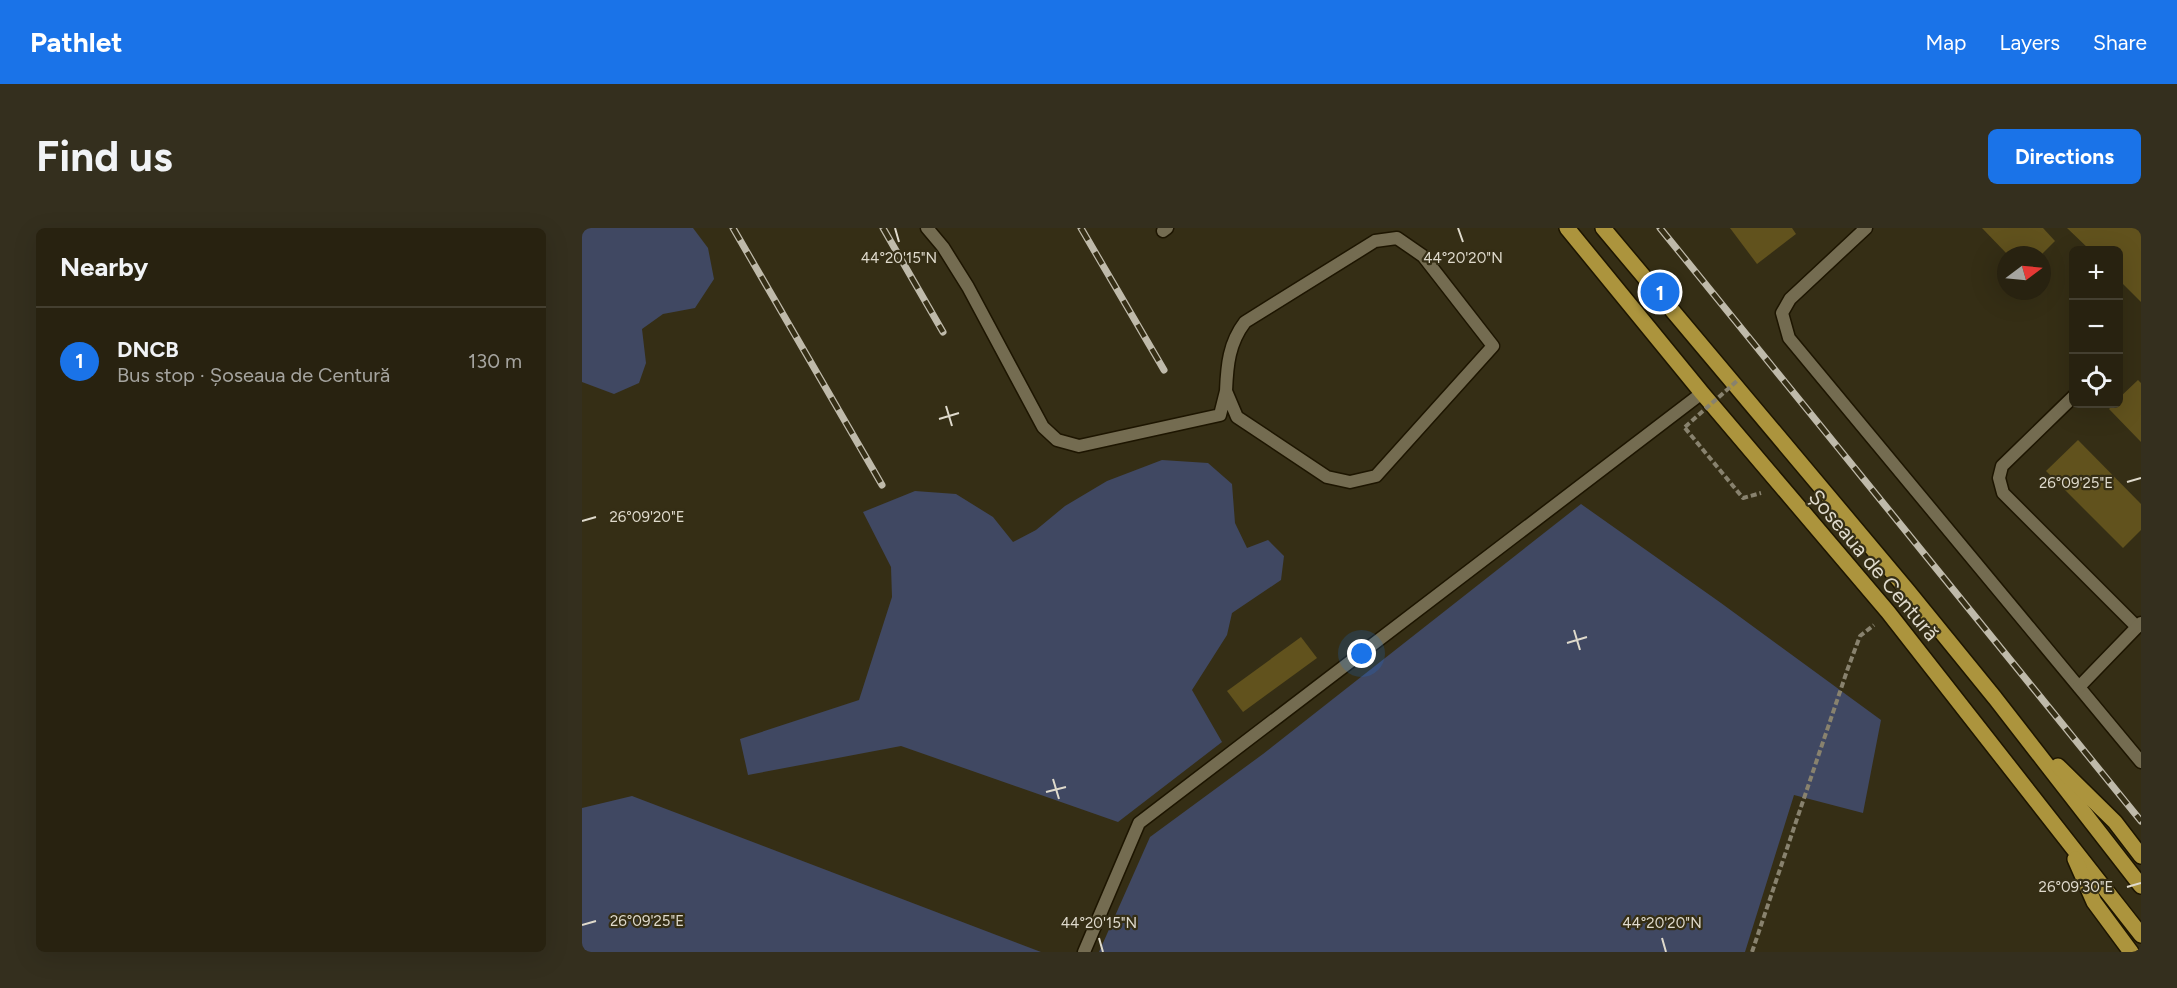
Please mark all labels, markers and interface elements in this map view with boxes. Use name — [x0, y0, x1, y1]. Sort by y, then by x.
text: Pathlet — [30, 25, 122, 59]
text: Map — [1926, 30, 1966, 55]
text: Layers — [1999, 30, 2060, 55]
text: Share — [2093, 30, 2147, 55]
button: Directions — [1988, 129, 2141, 184]
text: Find us — [36, 131, 173, 182]
north arrow — [1997, 246, 2051, 300]
map controls — [2069, 246, 2123, 408]
button: + — [2069, 246, 2123, 300]
text: 44°20'15"N — [861, 249, 937, 267]
text: 44°20'20"N — [1423, 249, 1503, 267]
text: Nearby — [60, 251, 148, 283]
pin: 1 — [1640, 270, 1680, 314]
button: − — [2069, 300, 2123, 354]
text: DNCB — [117, 336, 179, 363]
text: 1 — [75, 349, 84, 373]
text: 130 m — [468, 349, 522, 373]
button: locate — [2069, 354, 2123, 408]
text: Bus stop · Șoseaua de Centură — [117, 363, 390, 387]
text: 26°09'25"E — [2039, 474, 2113, 492]
street label: Șoseaua de Centură — [1804, 484, 1944, 646]
text: 26°09'20"E — [609, 508, 685, 526]
your location — [1347, 639, 1376, 668]
text: 26°09'30"E — [2039, 878, 2113, 896]
text: 26°09'25"E — [610, 912, 684, 930]
text: 44°20'15"N — [1061, 914, 1137, 932]
text: 44°20'20"N — [1622, 914, 1702, 932]

